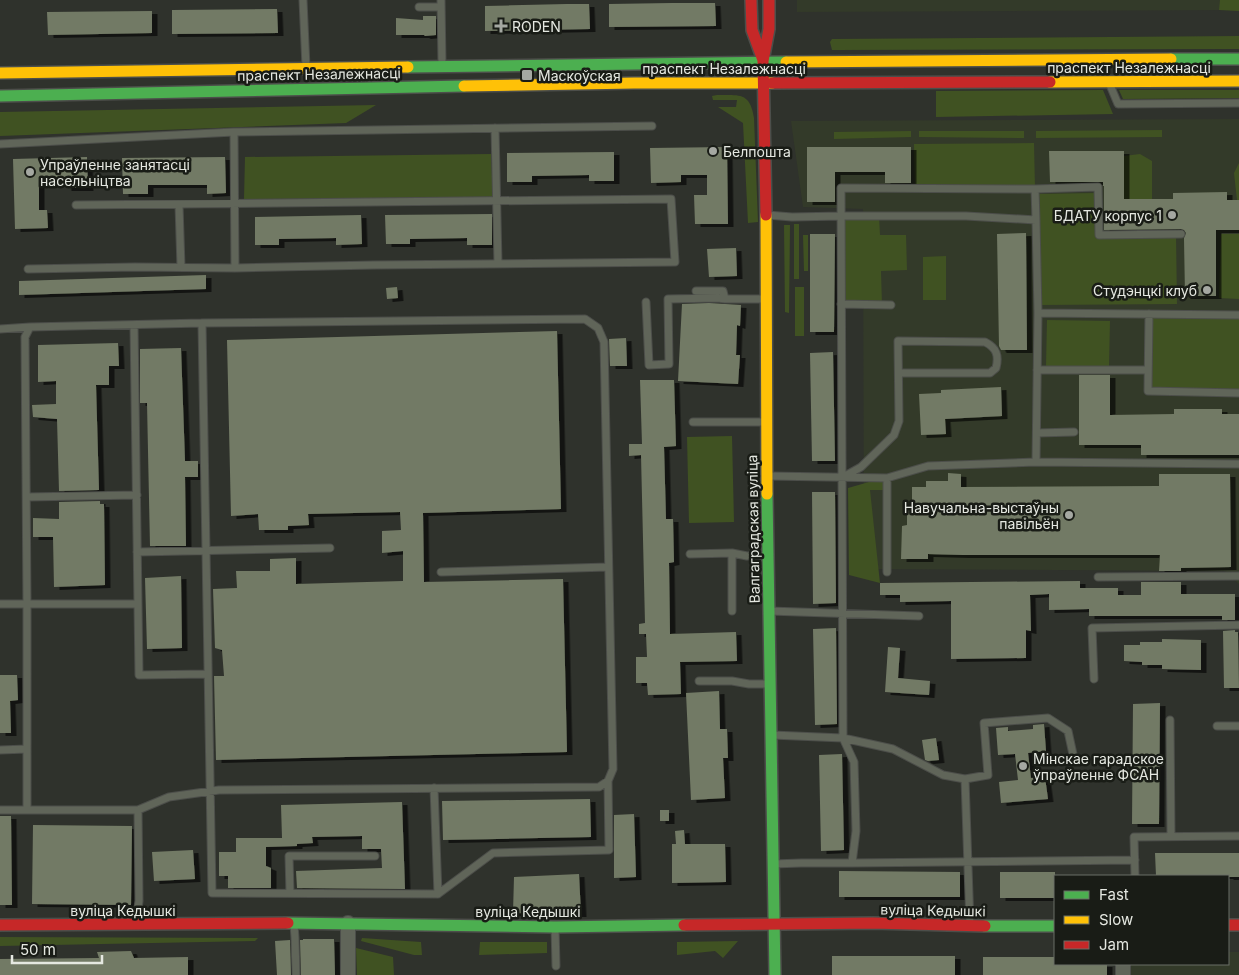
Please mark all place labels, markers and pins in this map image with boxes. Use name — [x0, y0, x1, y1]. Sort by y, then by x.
place label: RODEN — [512, 18, 561, 35]
marker: RODEN — [494, 19, 508, 33]
place label: Маскоўская — [538, 67, 621, 84]
marker: Маскоўская — [520, 68, 534, 82]
place label: Белпошта — [723, 143, 791, 160]
marker: Белпошта — [707, 145, 719, 157]
place label: Упраўленне занятасці насельніцтва — [40, 156, 190, 189]
marker: Упраўленне занятасці насельніцтва — [24, 166, 36, 178]
place label: БДАТУ корпус 1 — [1054, 207, 1162, 224]
marker: БДАТУ корпус 1 — [1166, 209, 1178, 221]
place label: Студэнцкі клуб — [1093, 282, 1197, 299]
marker: Студэнцкі клуб — [1201, 284, 1213, 296]
place label: Навучальна-выстаўны павільён — [904, 499, 1059, 532]
marker: Навучальна-выстаўны павільён — [1063, 509, 1075, 521]
place label: Мінскае гарадское ўпраўленне ФСАН — [1033, 750, 1164, 783]
marker: Мінскае гарадское ўпраўленне ФСАН — [1017, 760, 1029, 772]

